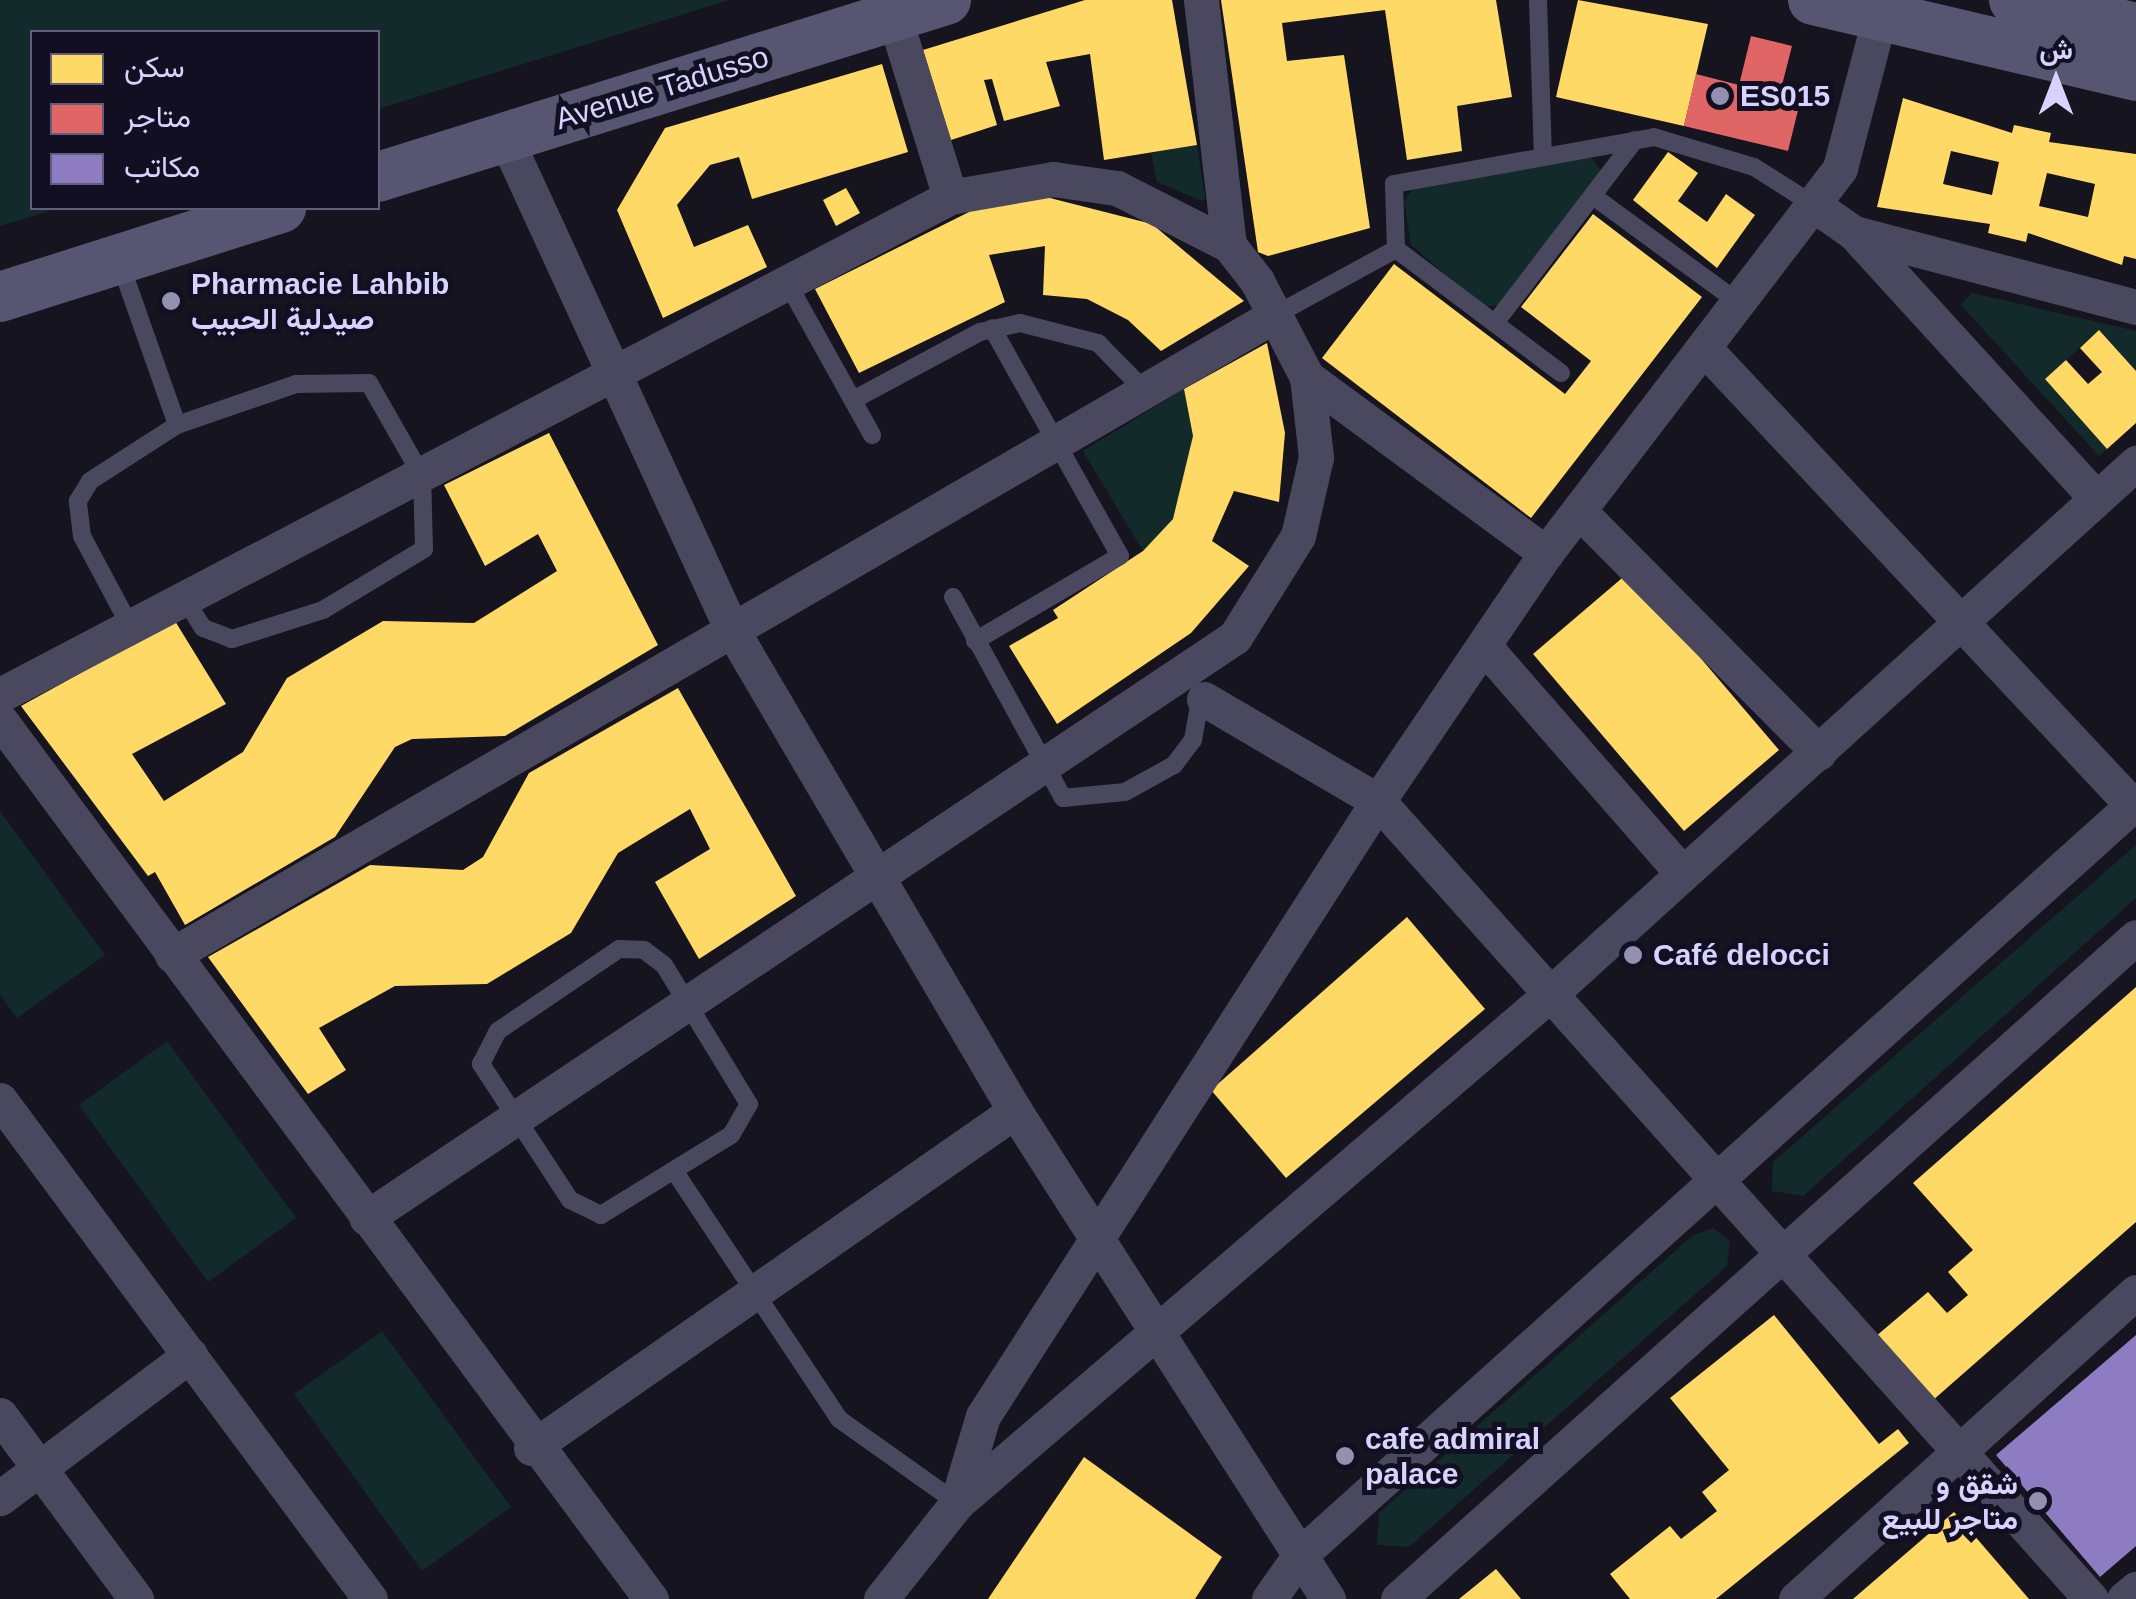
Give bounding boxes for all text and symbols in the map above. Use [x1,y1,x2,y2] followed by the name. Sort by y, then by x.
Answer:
[30,30,380,210] legend
[2006,30,2106,130] north arrow
[2039,34,2073,65] text: ش
[551,38,773,138] street label: Avenue Tadusso
[124,50,185,83] text: سكن
[1740,78,1830,114] place label: ES015
[1709,85,1731,107] marker: ES015
[124,100,191,133] text: متاجر
[124,150,200,183] text: مكاتب
[191,266,449,336] place label: Pharmacie Lahbib صيدلية الحبيب
[160,290,182,312] marker: Pharmacie Lahbib صيدلية الحبيب
[1653,937,1830,973] place label: Café delocci
[1622,944,1644,966] marker: Café delocci
[1365,1421,1540,1492] place label: cafe admiral palace
[1334,1445,1356,1467] marker: cafe admiral palace
[1882,1466,2018,1536] place label: شقق و متاجر للبيع
[2027,1490,2049,1512] marker: شقق و متاجر للبيع

